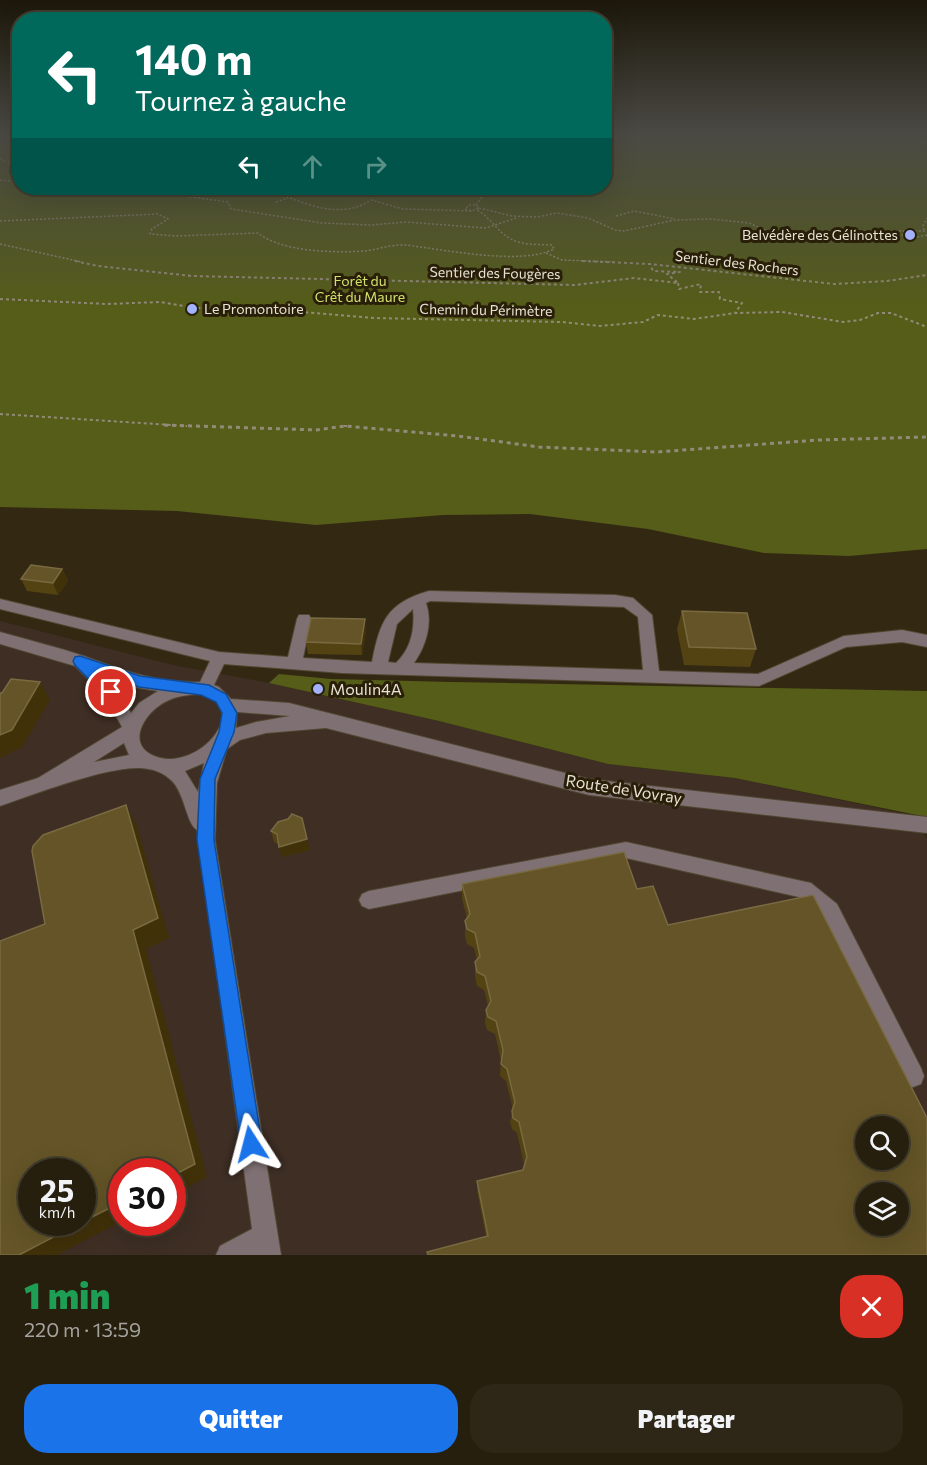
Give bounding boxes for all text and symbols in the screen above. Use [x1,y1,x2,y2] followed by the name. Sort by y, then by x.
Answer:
[135,32,252,84] text: 140 m
[36,36,114,114] icon: left
[135,84,346,117] text: Tournez à gauche
[233,150,266,183] icon: left
[296,150,329,183] icon: ahead
[359,150,392,183] icon: right
[742,226,898,243] place label: Belvédère des Gélinottes
[903,228,917,242] marker: Belvédère des Gélinottes
[674,246,800,279] street label: Sentier des Rochers
[429,263,561,282] street label: Sentier des Fougères
[315,272,405,305] park label: Forêt du Crêt du Maure
[204,300,304,317] place label: Le Promontoire
[419,300,553,319] street label: Chemin du Périmètre
[185,302,199,316] marker: Le Promontoire
[85,666,136,717] pin
[94,675,127,708] icon: arrive
[330,679,402,698] place label: Moulin4A
[311,682,325,696] marker: Moulin4A
[565,770,684,807] street label: Route de Vovray
[219,1112,283,1176] position arrow
[855,1116,909,1236] map controls
[855,1116,909,1170] button: search
[108,1158,186,1236] speed limit sign: 30
[40,1171,74,1208] text: 25
[855,1182,909,1236] button: layers
[39,1203,75,1221] text: km/h
[24,1272,110,1316] text: 1 min
[840,1275,903,1338] button: close
[24,1317,141,1341] text: 220 m · 13:59
[24,1384,458,1453] button: Quitter
[470,1384,903,1453] button: Partager

